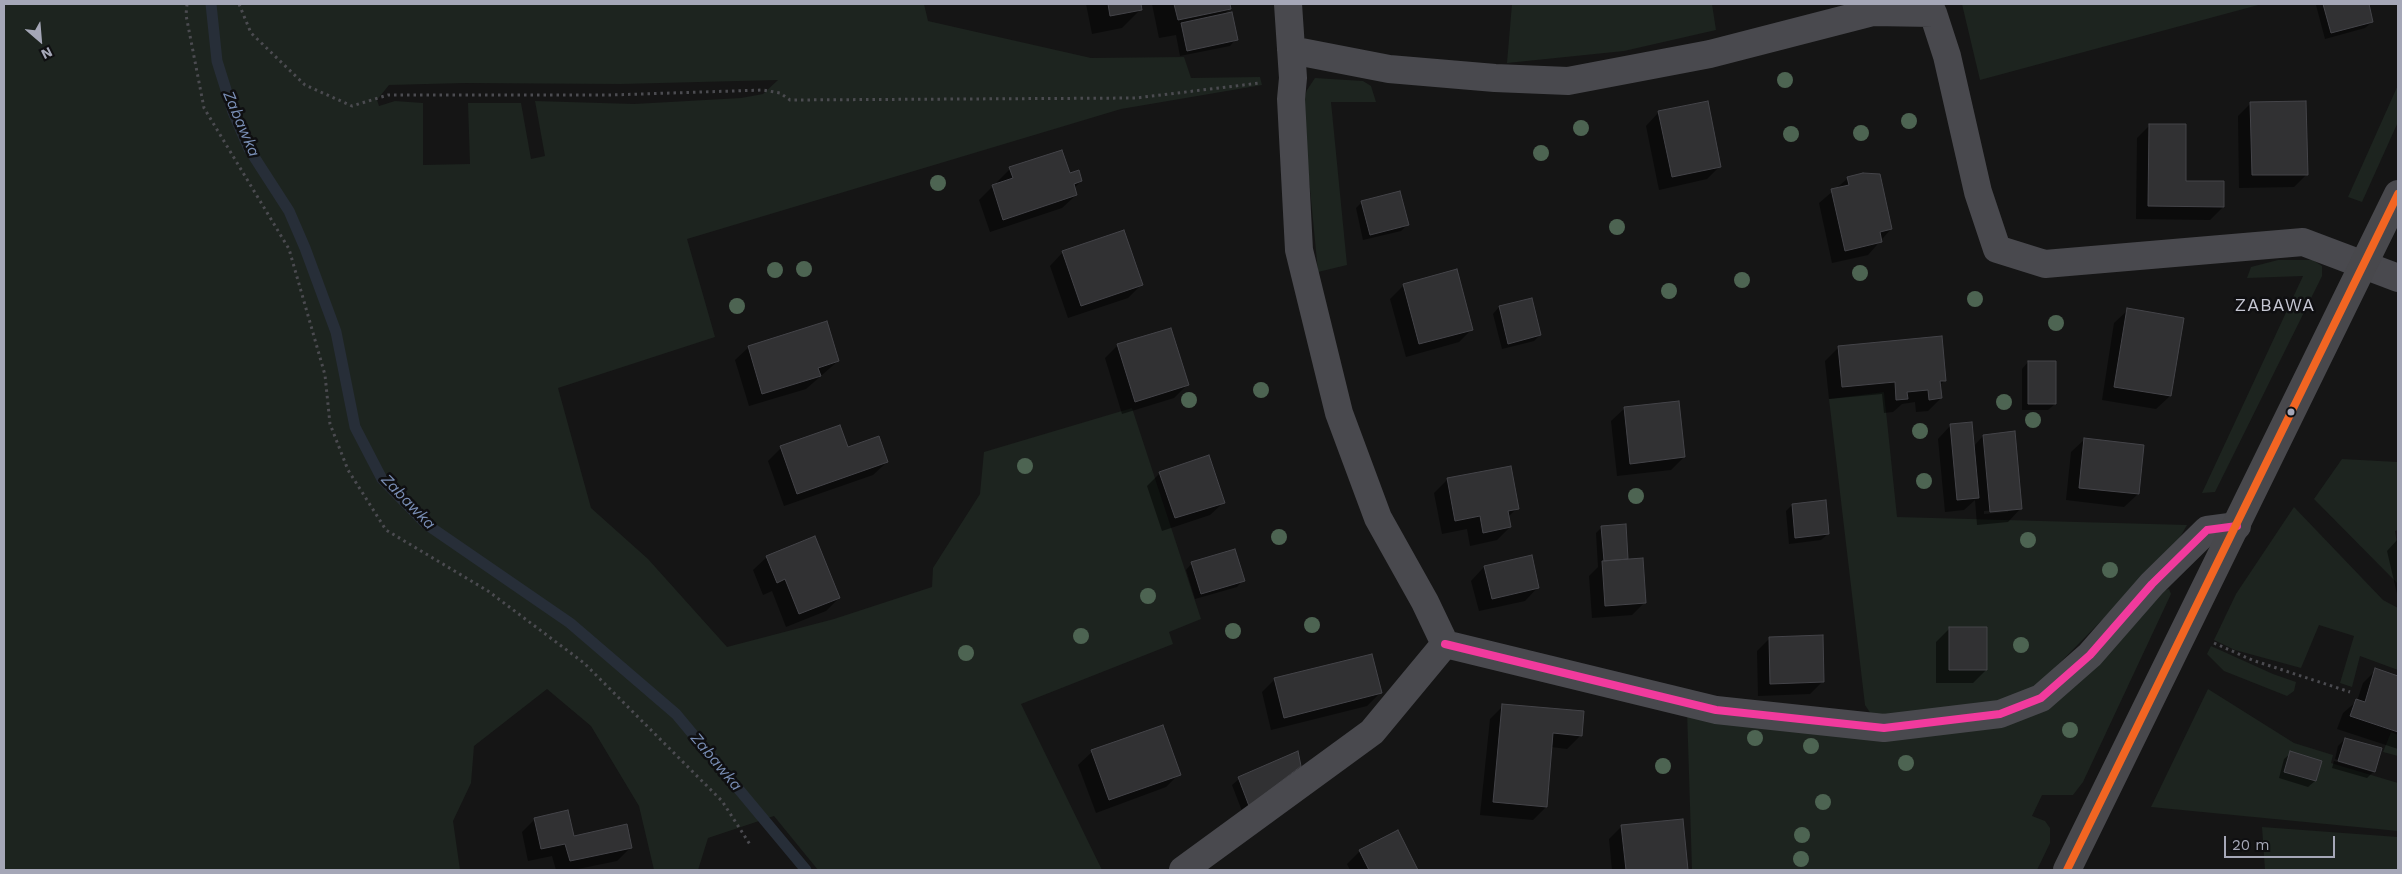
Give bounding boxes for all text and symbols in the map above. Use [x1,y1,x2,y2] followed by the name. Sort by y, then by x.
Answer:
[15,15,65,65] north arrow
[39,44,55,63] text: N
[219,88,263,160] water label: Zabawka
[2234,295,2316,317] district label: ZABAWA
[2286,407,2296,417] unlabelled marker
[377,470,439,534] water label: Zabawka
[686,729,746,795] water label: Zabawka
[2227,826,2338,858] scale bar
[2232,836,2270,854] text: 20 m

